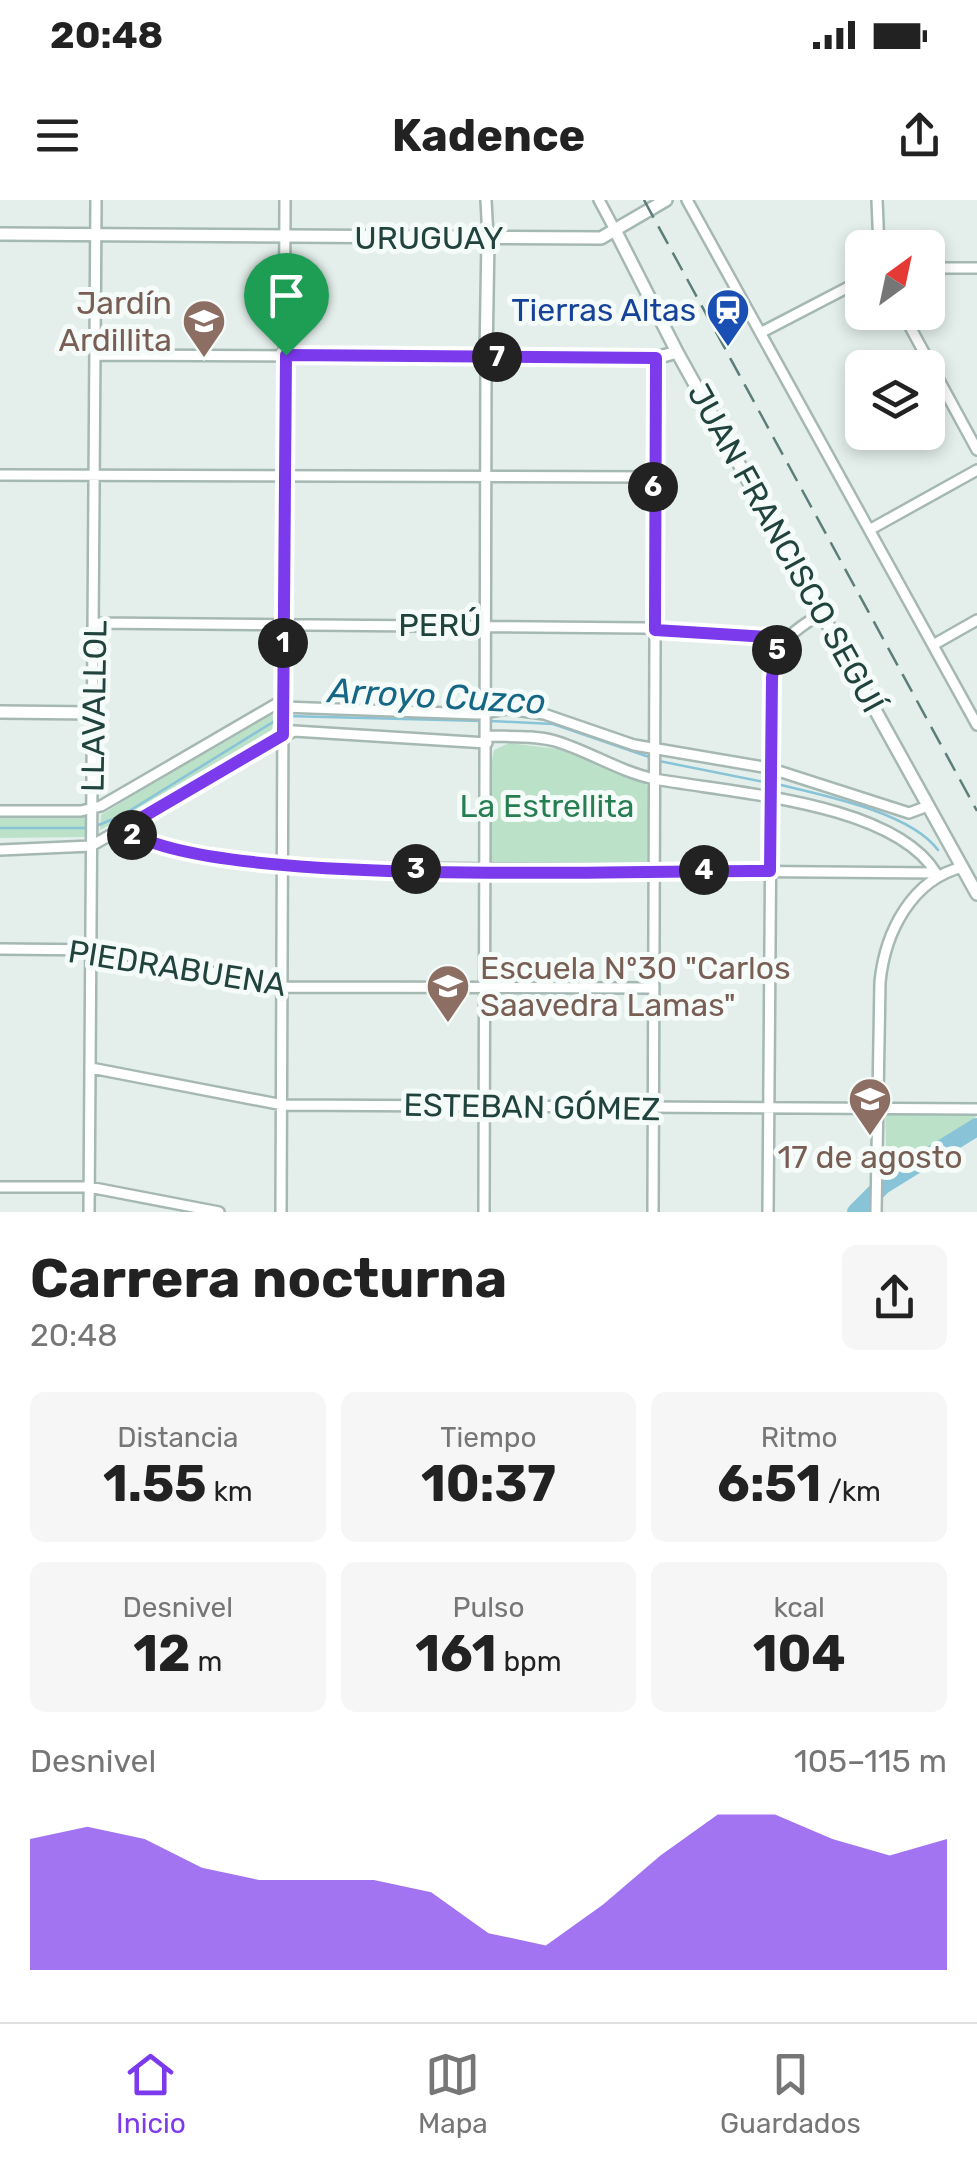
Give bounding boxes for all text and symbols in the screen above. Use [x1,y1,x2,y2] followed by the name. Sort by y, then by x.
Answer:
[50,12,163,58] text: 20:48
[30,108,85,163] icon: menu
[892,108,947,163] icon: share
[392,109,585,162] text: Kadence
[354,219,504,257] street label: URUGUAY
[845,230,945,330] north arrow
[845,230,945,450] map controls
[244,253,329,356] pin
[259,268,314,323] icon: arrive
[58,284,172,359] place label: Jardín Ardillita
[705,287,751,348] station icon: Tierras Altas
[511,291,696,329] place label: Tierras Altas
[181,298,227,359] school or university icon: Jardín Ardillita
[472,332,522,382] pin: 7
[489,340,505,373] text: 7
[845,350,945,450] button: layers
[680,377,893,720] street label: JUAN FRANCISCO SEGUÍ
[628,462,678,512] pin: 6
[644,470,662,503] text: 6
[398,606,482,644] street label: PERÚ
[258,618,308,668] pin: 1
[74,620,114,792] street label: LLAVALLOL
[752,625,802,675] pin: 5
[276,626,290,659] text: 1
[768,633,786,666] text: 5
[325,669,547,723] water label: Arroyo Cuzco
[460,787,634,825] park label: La Estrellita
[107,810,157,860] pin: 2
[123,818,141,851] text: 2
[391,844,441,894] pin: 3
[679,845,729,895] pin: 4
[407,852,425,885] text: 3
[694,853,714,886] text: 4
[65,932,289,1004] street label: PIEDRABUENA
[480,949,791,1024] place label: Escuela Nº30 "Carlos Saavedra Lamas"
[425,963,471,1024] school or university icon: Escuela Nº30 "Carlos Saavedra Lamas"
[847,1076,893,1137] school or university icon: 17 de agosto
[403,1086,661,1128] street label: ESTEBAN GÓMEZ
[777,1138,963,1176] place label: 17 de agosto
[842,1245,947,1350] button: share
[30,1246,507,1311] text: Carrera nocturna
[30,1316,118,1354] text: 20:48
[117,1421,239,1454] text: Distancia
[440,1421,537,1454] text: Tiempo
[761,1421,838,1454] text: Ritmo
[103,1454,207,1514] text: 1.55
[421,1454,556,1514] text: 10:37
[717,1454,821,1514] text: 6:51
[207,1475,253,1508] text: km
[821,1475,881,1508] text: /km
[123,1591,233,1624] text: Desnivel
[452,1591,524,1624] text: Pulso
[773,1591,825,1624] text: kcal
[133,1624,191,1684] text: 12
[415,1624,497,1684] text: 161
[753,1624,846,1684] text: 104
[191,1645,222,1678] text: m
[497,1645,562,1678] text: bpm
[30,1742,156,1780] text: Desnivel
[794,1742,947,1780] text: 105–115 m
[116,2047,186,2140] tab: Inicio
[418,2047,488,2140] tab: Mapa
[720,2047,861,2140] tab: Guardados

